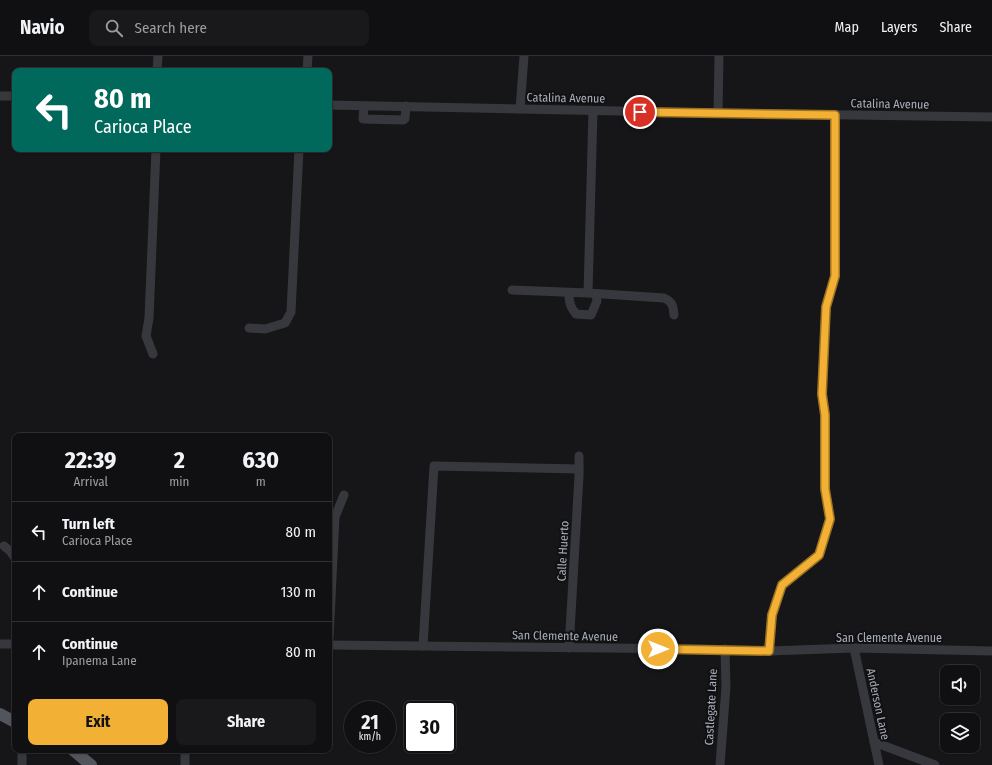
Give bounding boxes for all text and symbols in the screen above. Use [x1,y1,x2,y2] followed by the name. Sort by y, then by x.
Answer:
[89,10,369,46] search box
[20,16,65,39] text: Navio
[103,17,125,39] icon: search
[135,19,207,37] text: Search here
[835,19,859,36] text: Map
[881,19,917,36] text: Layers
[939,19,972,36] text: Share
[94,82,151,115] text: 80 m
[28,84,80,136] icon: left
[527,90,606,106] street label: Catalina Avenue
[623,95,657,129] pin
[851,96,930,112] street label: Catalina Avenue
[629,101,651,123] icon: arrive
[94,116,192,138] text: Carioca Place
[65,446,117,474] text: 22:39
[174,446,185,474] text: 2
[242,446,279,474] text: 630
[73,474,108,489] text: Arrival
[169,474,189,489] text: min
[256,474,266,489] text: m
[62,515,115,533] text: Turn left
[554,520,572,582] street label: Calle Huerto
[28,521,50,543] icon: left
[286,523,316,541] text: 80 m
[62,533,133,548] text: Carioca Place
[28,581,50,603] icon: ahead
[62,583,118,601] text: Continue
[281,583,316,601] text: 130 m
[512,628,618,644] street label: San Clemente Avenue
[637,628,679,670] position arrow
[836,631,942,645] street label: San Clemente Avenue
[62,635,118,653] text: Continue
[28,641,50,663] icon: ahead
[286,643,316,661] text: 80 m
[62,653,137,668] text: Ipanema Lane
[940,665,980,753] map controls
[940,665,980,705] button: sound
[864,667,892,741] street label: Anderson Lane
[702,668,720,746] street label: Castlegate Lane
[28,699,168,745] button: Exit
[176,699,316,745] button: Share
[404,701,456,753] speed limit sign: 30
[361,710,379,734] text: 21
[940,713,980,753] button: layers
[359,731,381,743] text: km/h

